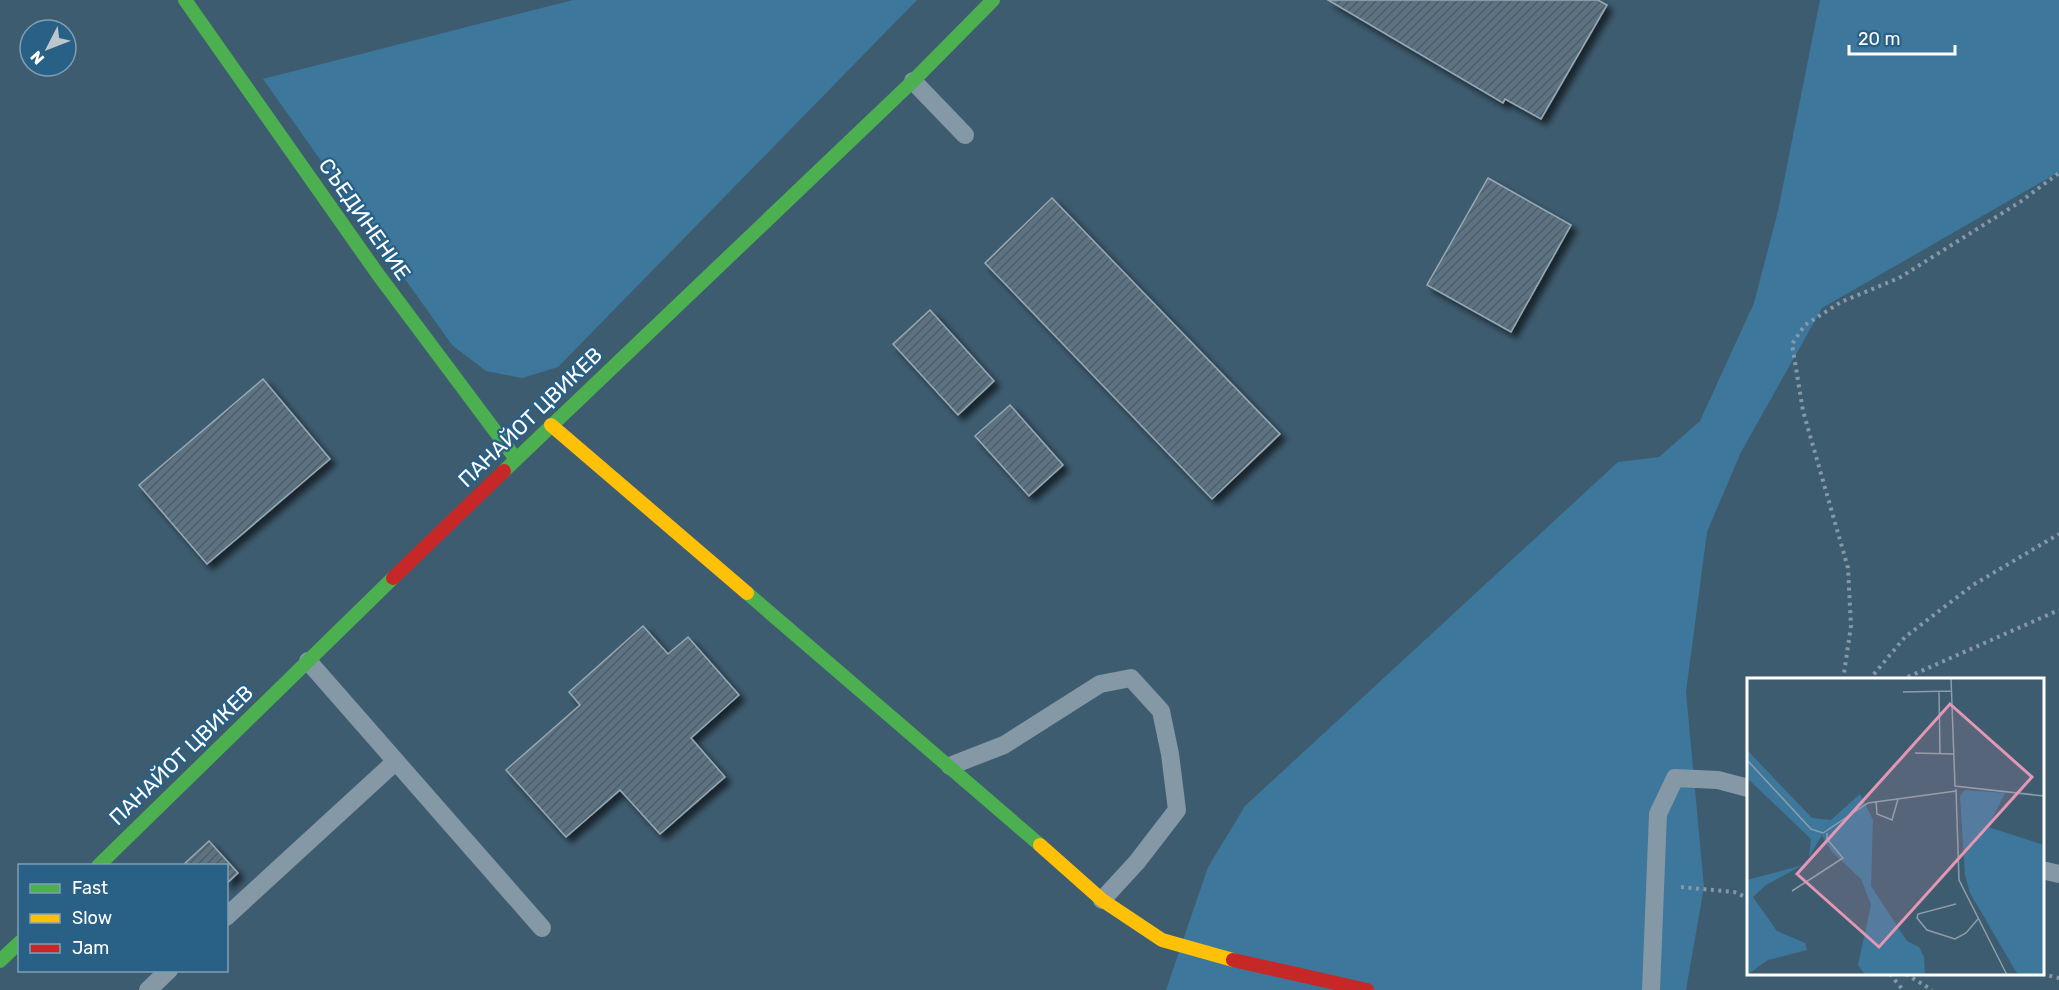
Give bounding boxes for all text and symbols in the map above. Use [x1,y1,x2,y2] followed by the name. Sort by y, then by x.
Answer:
[18,18,78,78] north arrow
[1849,18,1956,56] scale bar
[1858,28,1900,50] text: 20 m
[26,47,48,68] text: N
[314,153,416,285] street label: СЪЕДИНЕНИЕ
[453,342,607,492] street label: ПАНАЙОТ ЦВИКЕВ
[1747,678,2044,975] inset map
[104,680,258,830] street label: ПАНАЙОТ ЦВИКЕВ
[18,864,228,972] legend
[72,877,108,899] text: Fast
[72,907,112,929] text: Slow
[72,937,109,959] text: Jam

